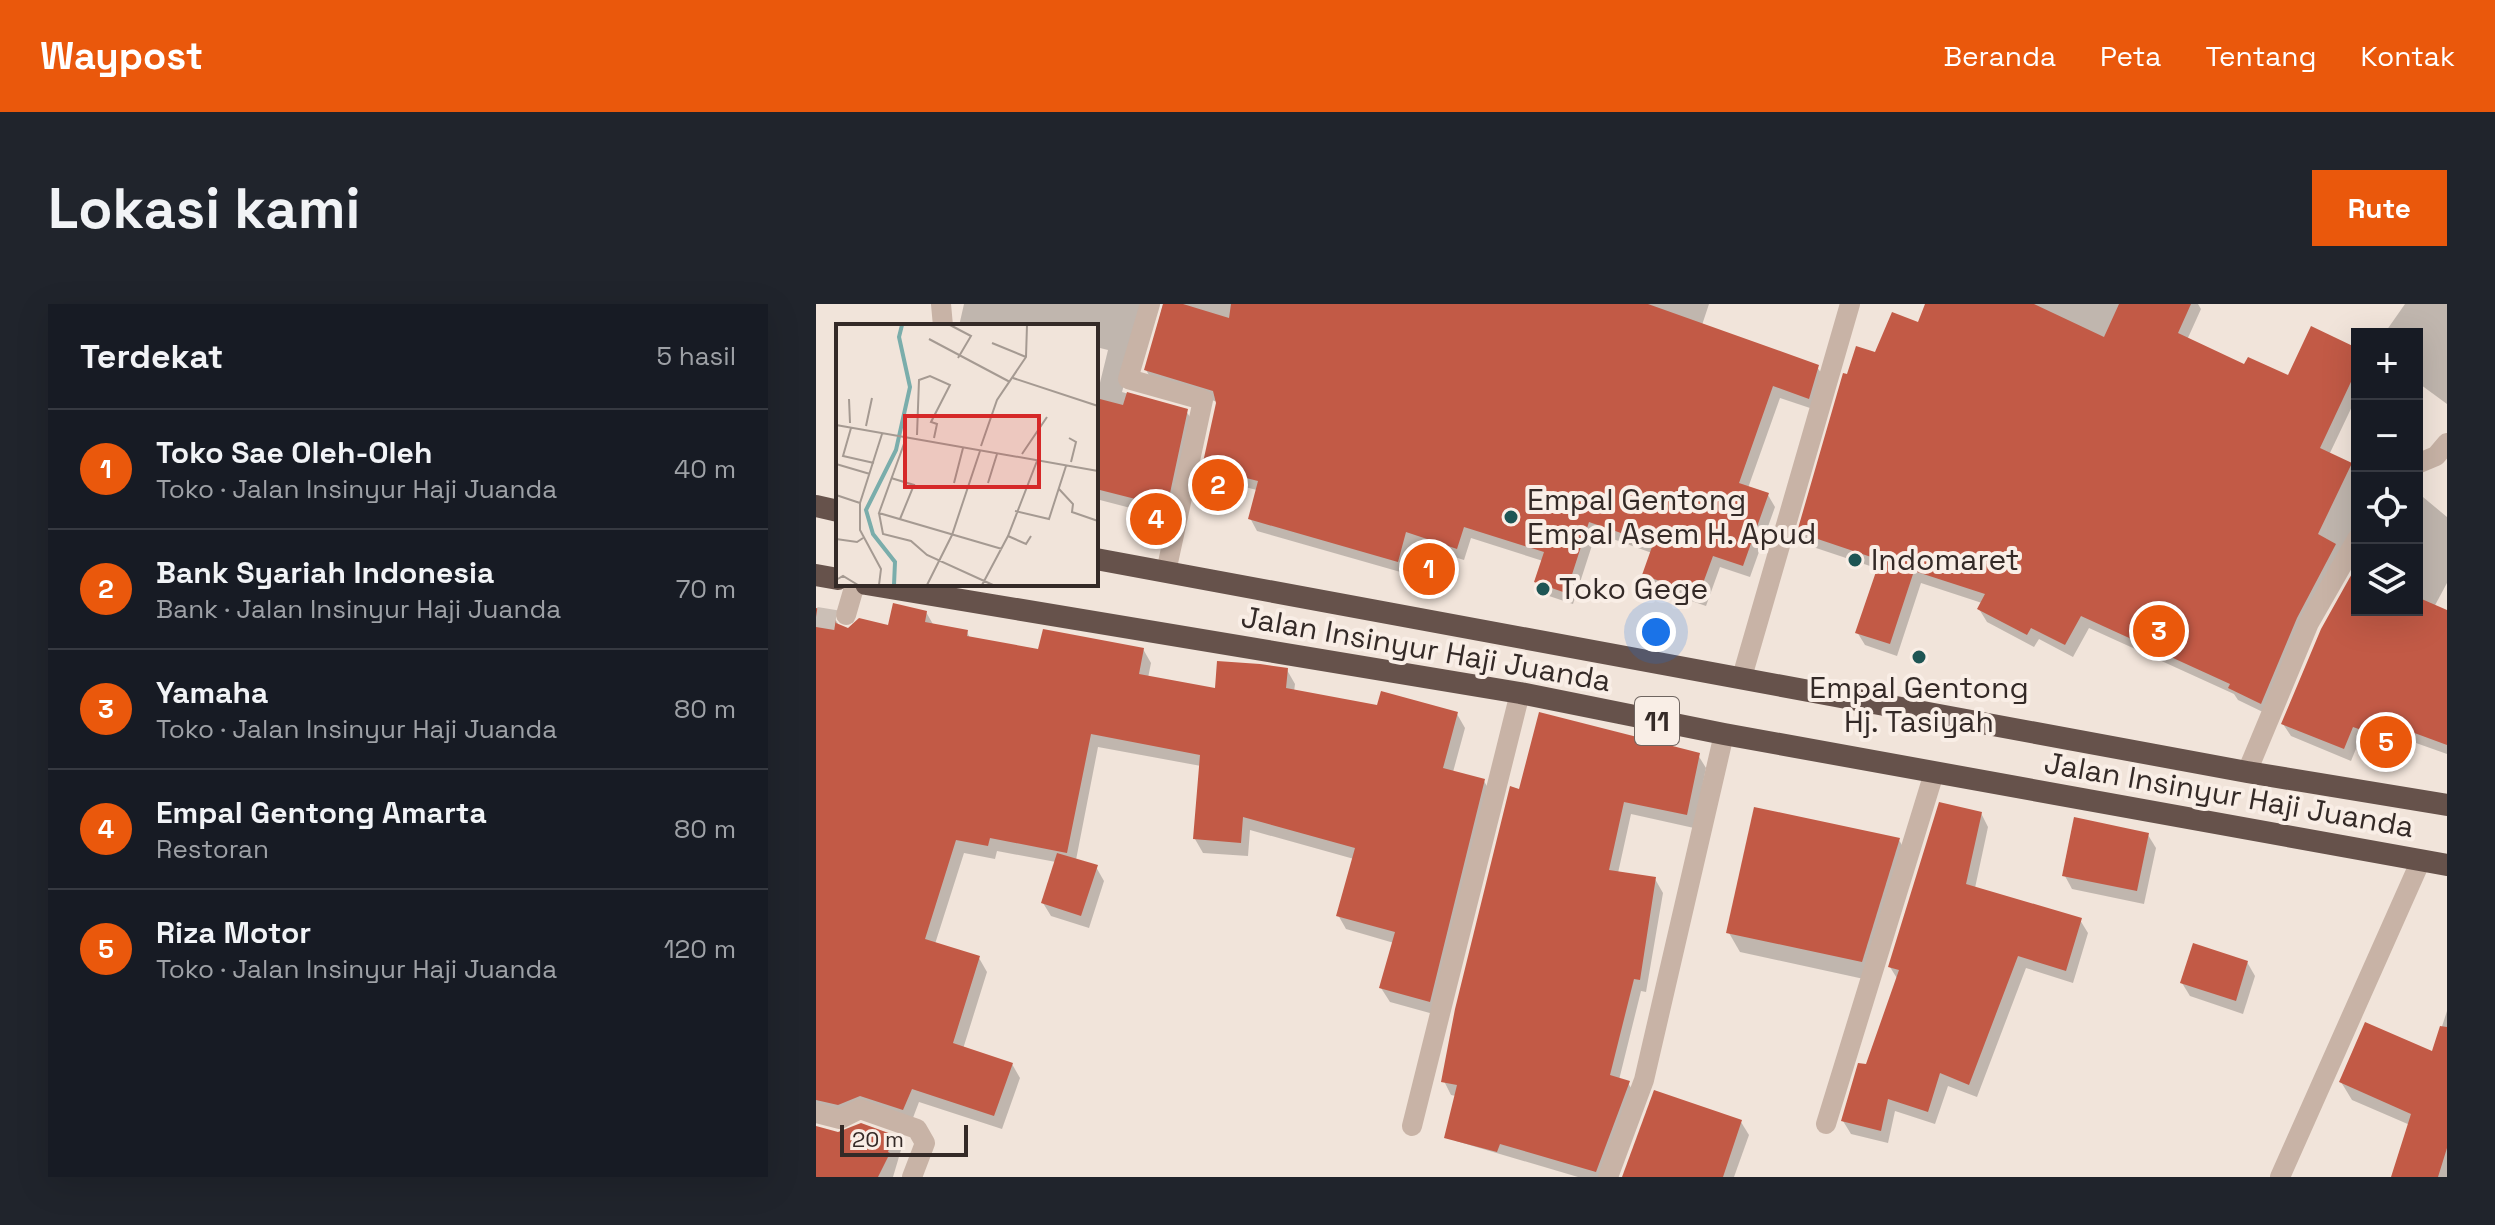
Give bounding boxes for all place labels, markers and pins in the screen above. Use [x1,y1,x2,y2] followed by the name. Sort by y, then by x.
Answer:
[1192,455,1244,515] pin: 2
[1527,480,1816,553] place label: Empal Gentong Empal Asem H. Apud
[1130,489,1182,549] pin: 4
[1502,508,1520,526] marker: Empal Gentong Empal Asem H. Apud
[1403,539,1455,599] pin: 1
[1871,540,2019,579] place label: Indomaret
[1846,551,1864,569] marker: Indomaret
[1559,569,1708,608] place label: Toko Gege
[1534,580,1552,598] marker: Toko Gege
[2133,601,2185,661] pin: 3
[1910,648,1928,666] marker: Empal Gentong Hj. Tasiyah
[1809,668,2029,741] place label: Empal Gentong Hj. Tasiyah
[2360,712,2412,772] pin: 5

